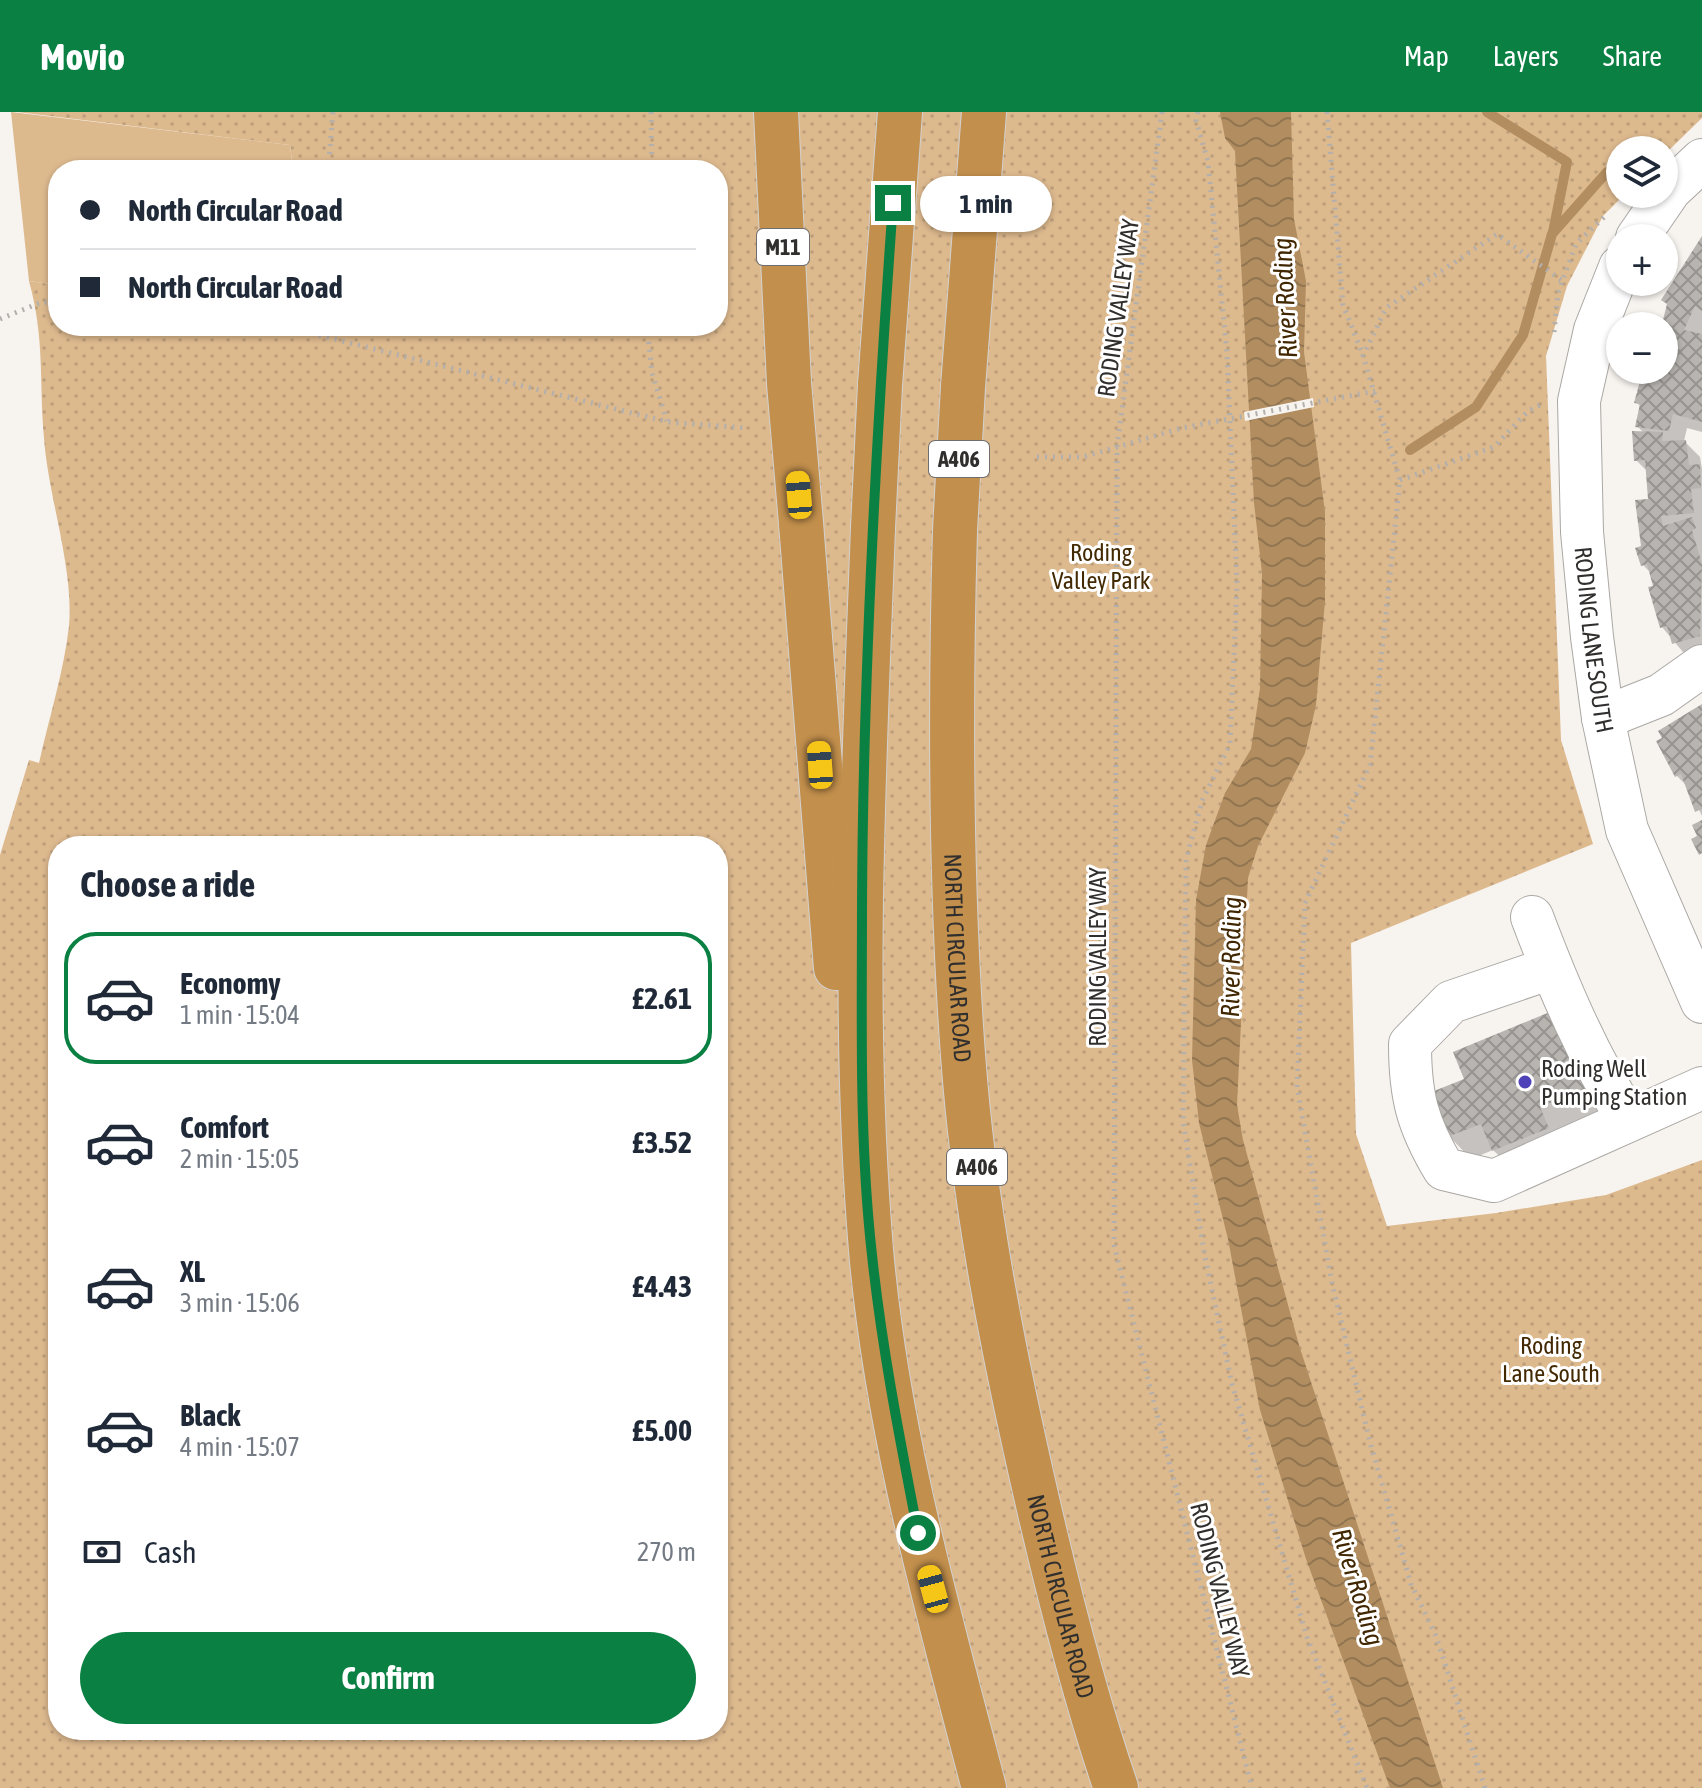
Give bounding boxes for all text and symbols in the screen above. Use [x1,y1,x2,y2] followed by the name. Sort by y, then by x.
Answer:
[40,35,125,78] text: Movio
[1404,40,1449,72] text: Map
[1493,40,1559,72] text: Layers
[1603,40,1662,72] text: Share
[1606,136,1678,384] map controls
[1606,136,1678,208] button: layers
[921,175,1053,231] callout: 1 min
[875,185,911,221] route end
[959,189,1013,219] text: 1 min
[128,193,343,227] text: North Circular Road
[1092,217,1144,399] street label: RODING VALLEY WAY
[1606,224,1678,296] button: +
[757,229,809,265] road number: M11
[1267,237,1303,359] water label: River Roding
[128,270,343,304] text: North Circular Road
[1606,312,1678,384] button: −
[929,441,989,477] road number: A406
[785,470,813,520] car
[1052,539,1151,594] park label: Roding Valley Park
[1570,545,1619,735] street label: RODING LANE SOUTH
[806,740,834,790] car
[940,853,977,1063] street label: NORTH CIRCULAR ROAD
[80,863,255,905] text: Choose a ride
[1084,867,1111,1047] street label: RODING VALLEY WAY
[1215,896,1247,1018] water label: River Roding
[84,962,156,1034] icon: car
[180,966,281,1000] text: Economy
[632,981,692,1015] text: £2.61
[180,1000,300,1030] text: 1 min · 15:04
[1541,1055,1687,1110] place label: Roding Well Pumping Station
[1516,1073,1534,1091] marker: Roding Well Pumping Station
[84,1106,156,1178] icon: car
[180,1110,269,1144] text: Comfort
[632,1125,692,1159] text: £3.52
[180,1144,300,1174] text: 2 min · 15:05
[947,1149,1007,1185] road number: A406
[84,1250,156,1322] icon: car
[180,1254,205,1288] text: XL
[632,1269,692,1303] text: £4.43
[180,1288,300,1318] text: 3 min · 15:06
[1502,1332,1600,1387] park label: Roding Lane South
[84,1394,156,1466] icon: car
[180,1398,240,1432] text: Black
[632,1413,692,1447] text: £5.00
[180,1432,300,1462] text: 4 min · 15:07
[1023,1492,1100,1701] street label: NORTH CIRCULAR ROAD
[1185,1500,1255,1681] street label: RODING VALLEY WAY
[900,1515,936,1551] route start
[1326,1525,1390,1649] water label: River Roding
[80,1530,124,1574] icon: cash
[144,1535,197,1569] text: Cash
[637,1537,696,1567] text: 270 m
[915,1563,951,1615] car
[80,1632,696,1724] button: Confirm

